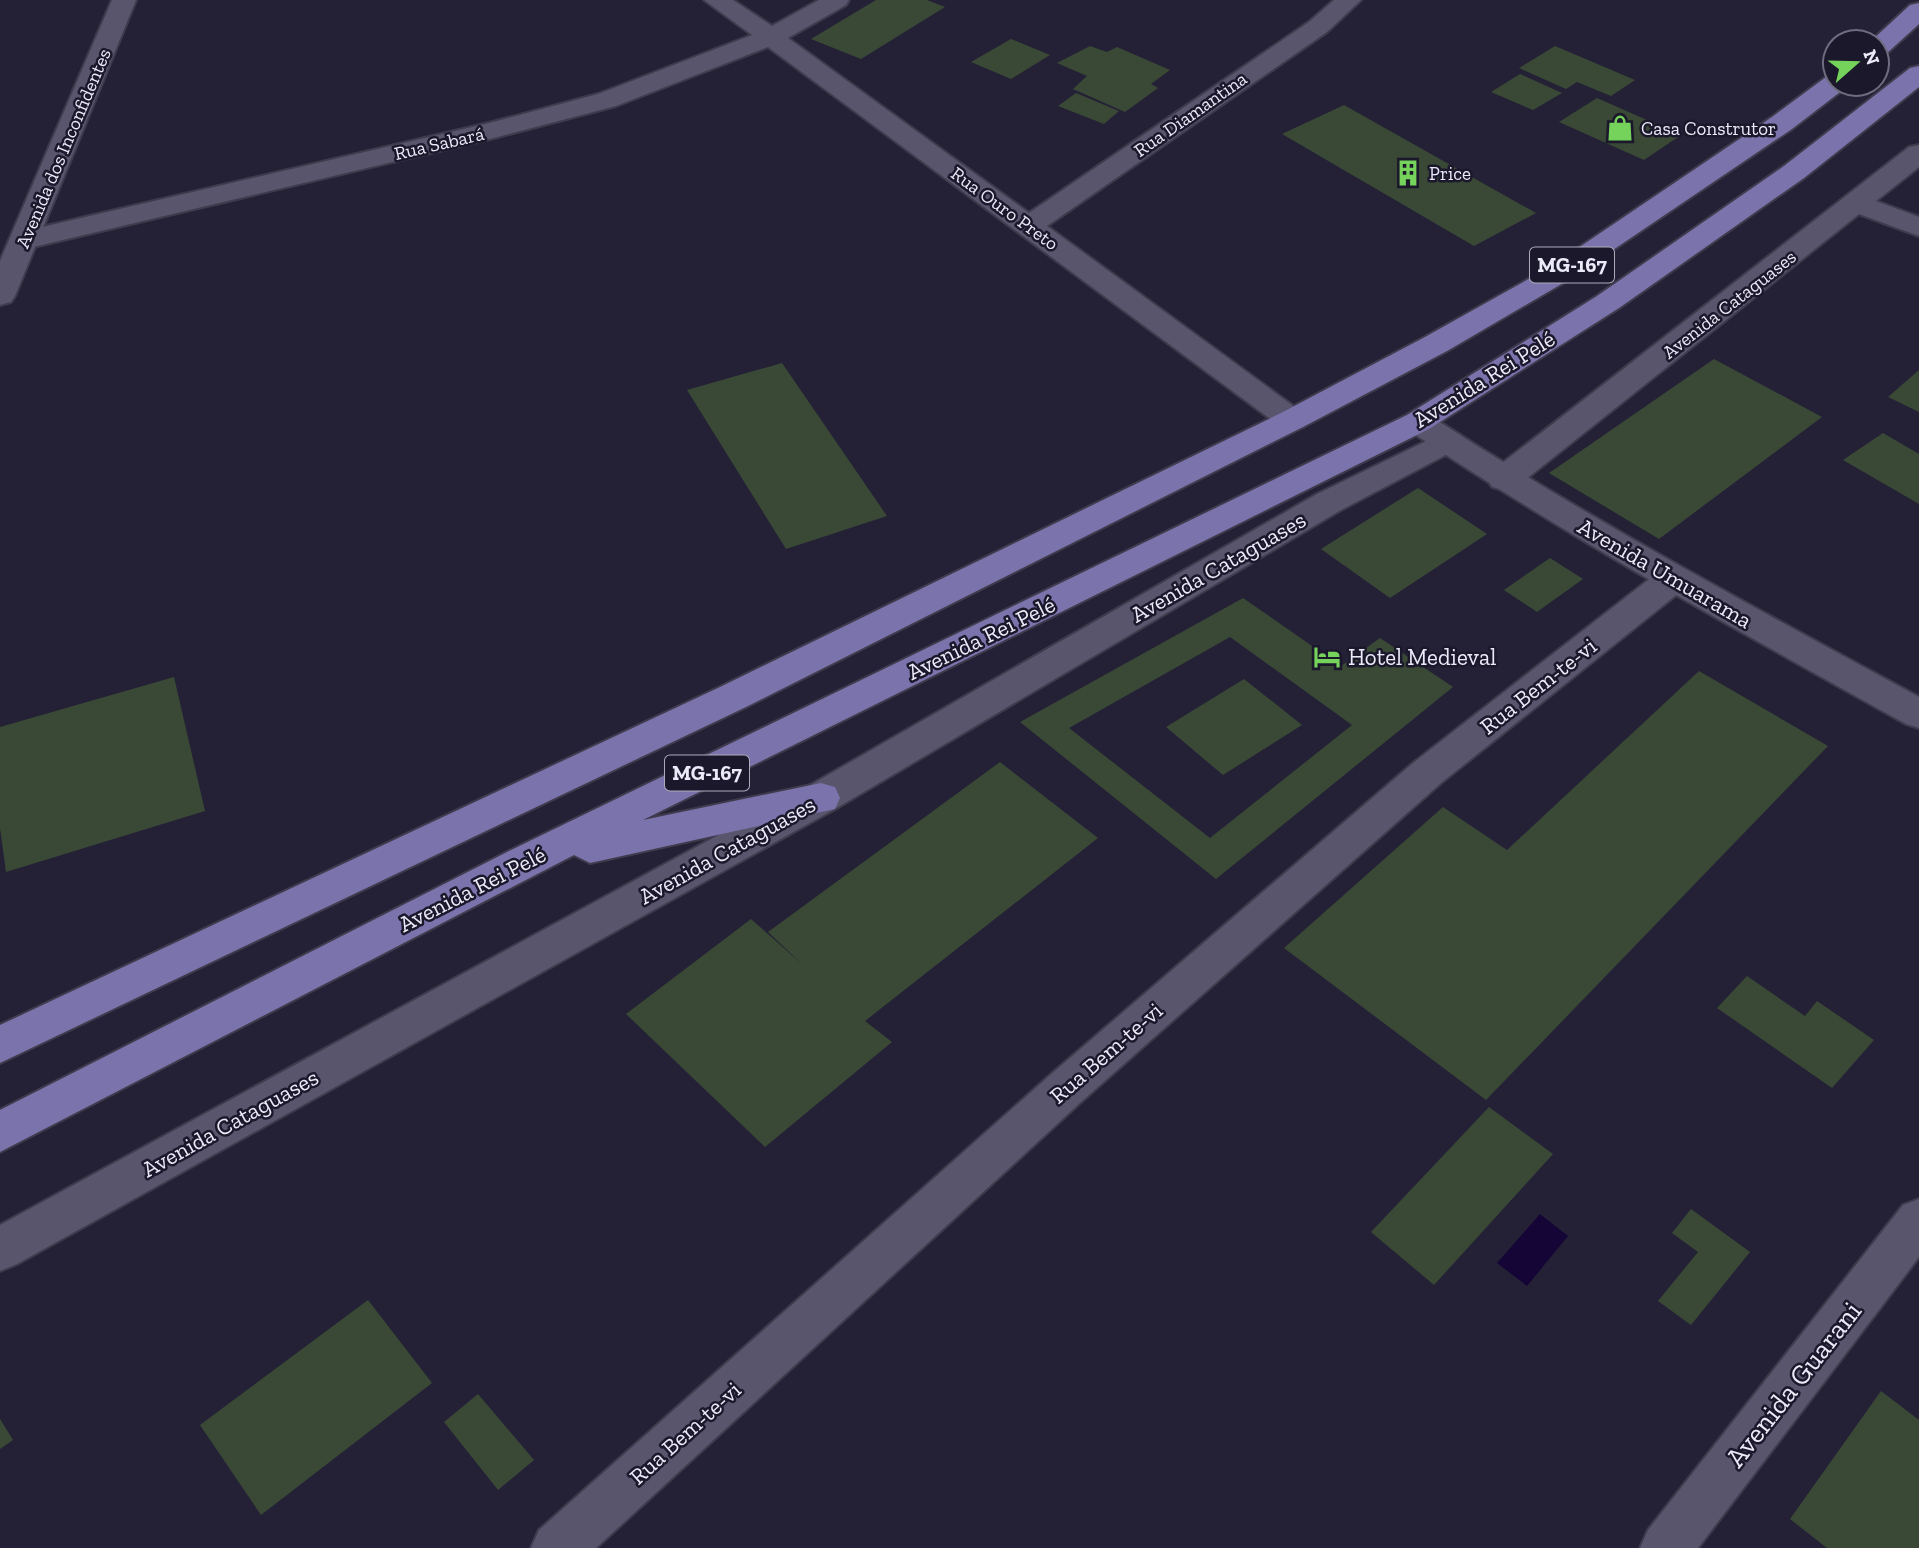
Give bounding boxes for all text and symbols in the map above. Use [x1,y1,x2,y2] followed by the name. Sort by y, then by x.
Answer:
[1821,28,1891,98] north arrow
[11,45,116,251] street label: Avenida dos Inconfidentes
[1858,47,1885,68] text: N
[1129,67,1251,162] street label: Rua Diamantina
[1605,113,1635,143] shop icon: Casa Construtor
[1641,117,1776,140] place label: Casa Construtor
[392,122,486,165] street label: Rua Sabará
[1393,158,1423,188] building icon: Price
[947,162,1063,255] street label: Rua Ouro Preto
[1429,162,1471,185] place label: Price
[1658,245,1801,364] street label: Avenida Cataguases
[1530,247,1614,282] road number: MG-167
[1408,324,1560,434] street label: Avenida Rei Pelé
[1125,505,1311,629] street label: Avenida Cataguases
[1573,512,1757,634] street label: Avenida Umuarama
[902,590,1060,686] street label: Avenida Rei Pelé
[1474,632,1602,740] street label: Rua Bem-te-vi
[1312,642,1342,672] hotel icon: Hotel Medieval
[1348,643,1496,671] place label: Hotel Medieval
[665,756,749,790] road number: MG-167
[634,790,820,910] street label: Avenida Cataguases
[394,840,550,938] street label: Avenida Rei Pelé
[1044,996,1168,1110] street label: Rua Bem-te-vi
[137,1063,323,1183] street label: Avenida Cataguases
[1719,1295,1868,1474] street label: Avenida Guarani
[623,1376,747,1490] street label: Rua Bem-te-vi

